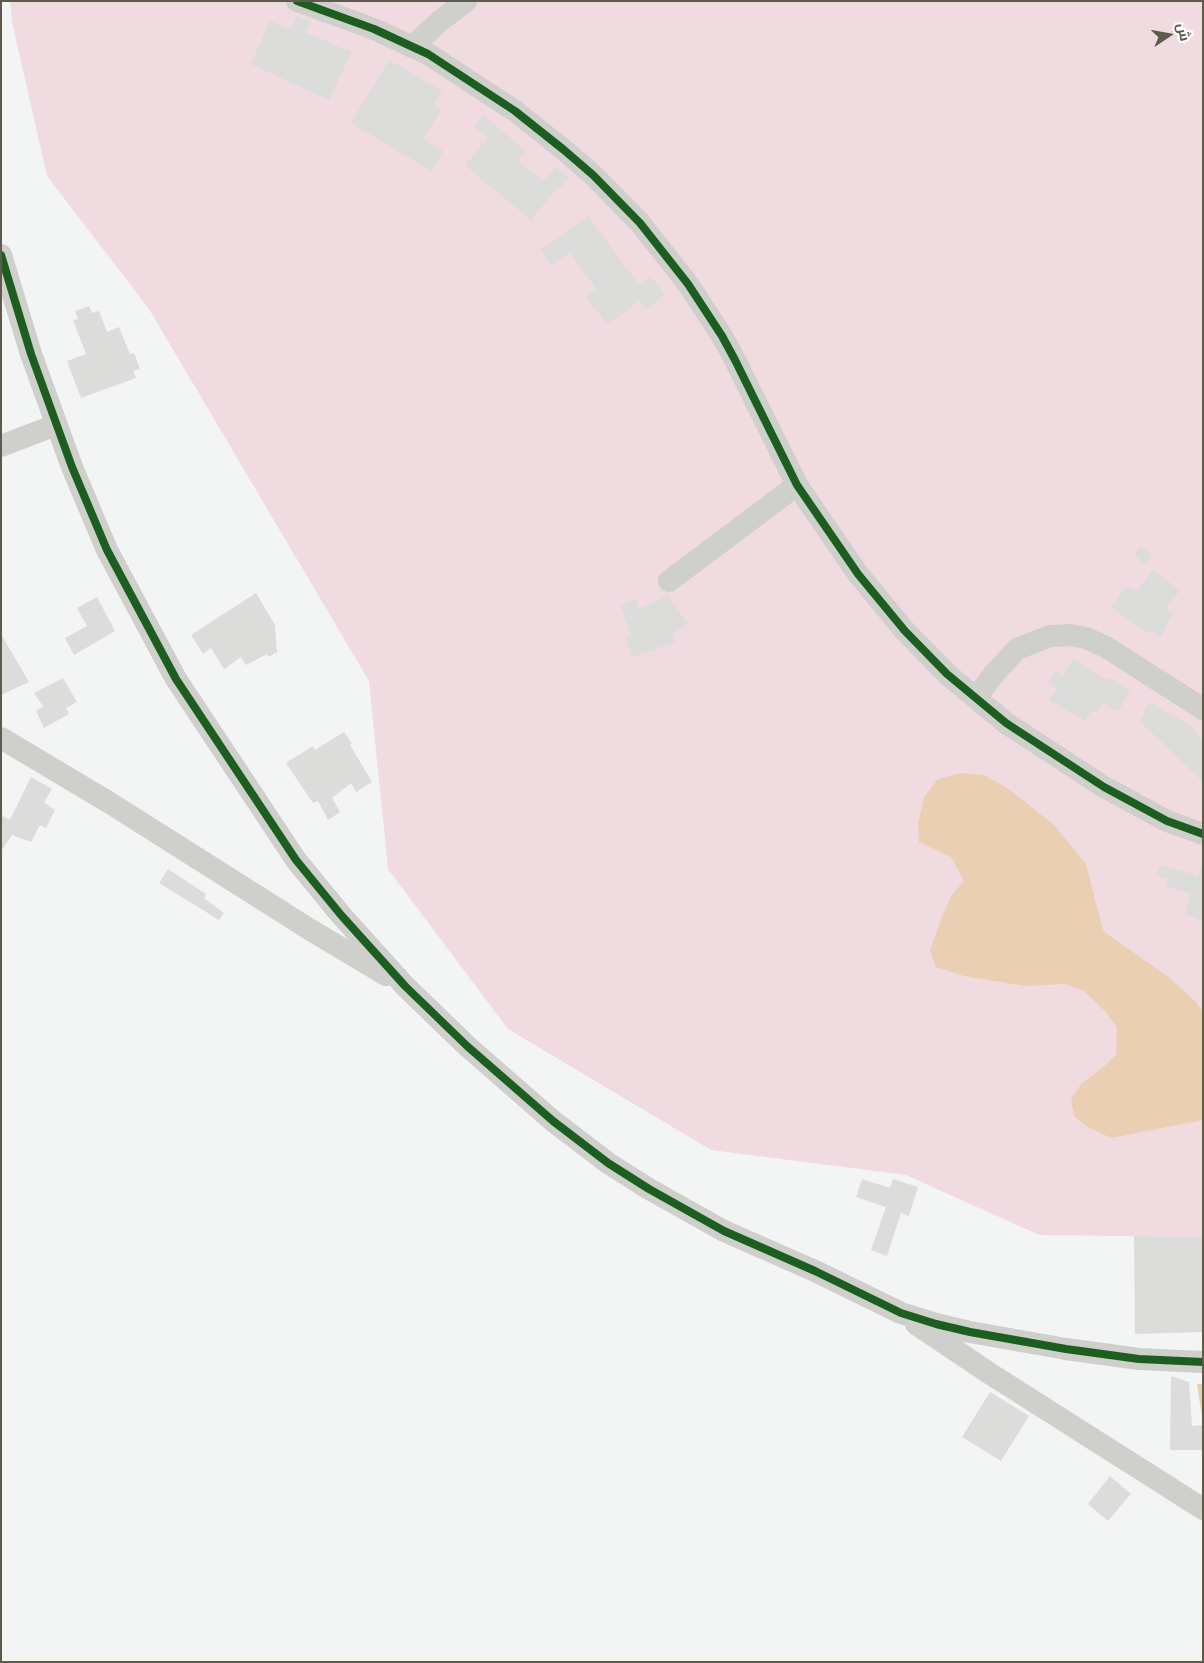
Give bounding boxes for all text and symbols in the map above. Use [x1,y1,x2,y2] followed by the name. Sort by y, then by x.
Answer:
[1144,10,1194,60] north arrow
[1174,21,1193,42] text: ش

